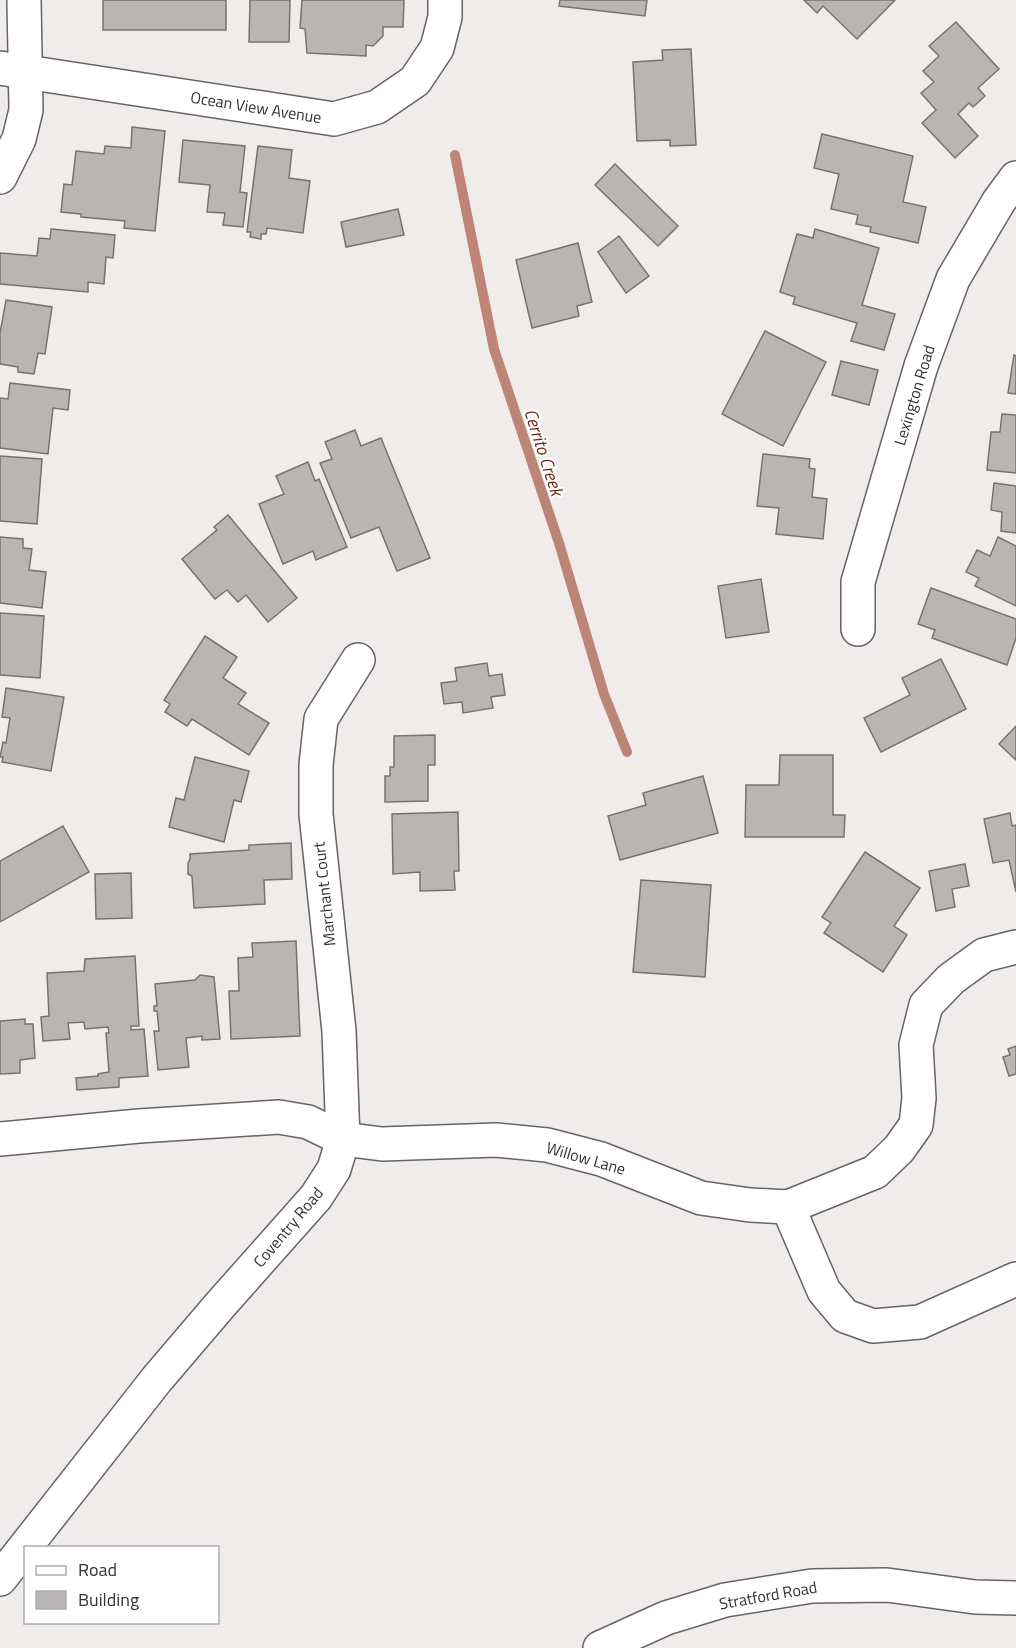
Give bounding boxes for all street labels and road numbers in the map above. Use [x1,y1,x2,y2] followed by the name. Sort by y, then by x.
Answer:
[189,85,323,129] street label: Ocean View Avenue
[887,342,941,448] street label: Lexington Road
[307,840,341,947] street label: Marchant Court
[544,1135,628,1181] street label: Willow Lane
[247,1182,329,1272] street label: Coventry Road
[717,1575,819,1615] street label: Stratford Road

